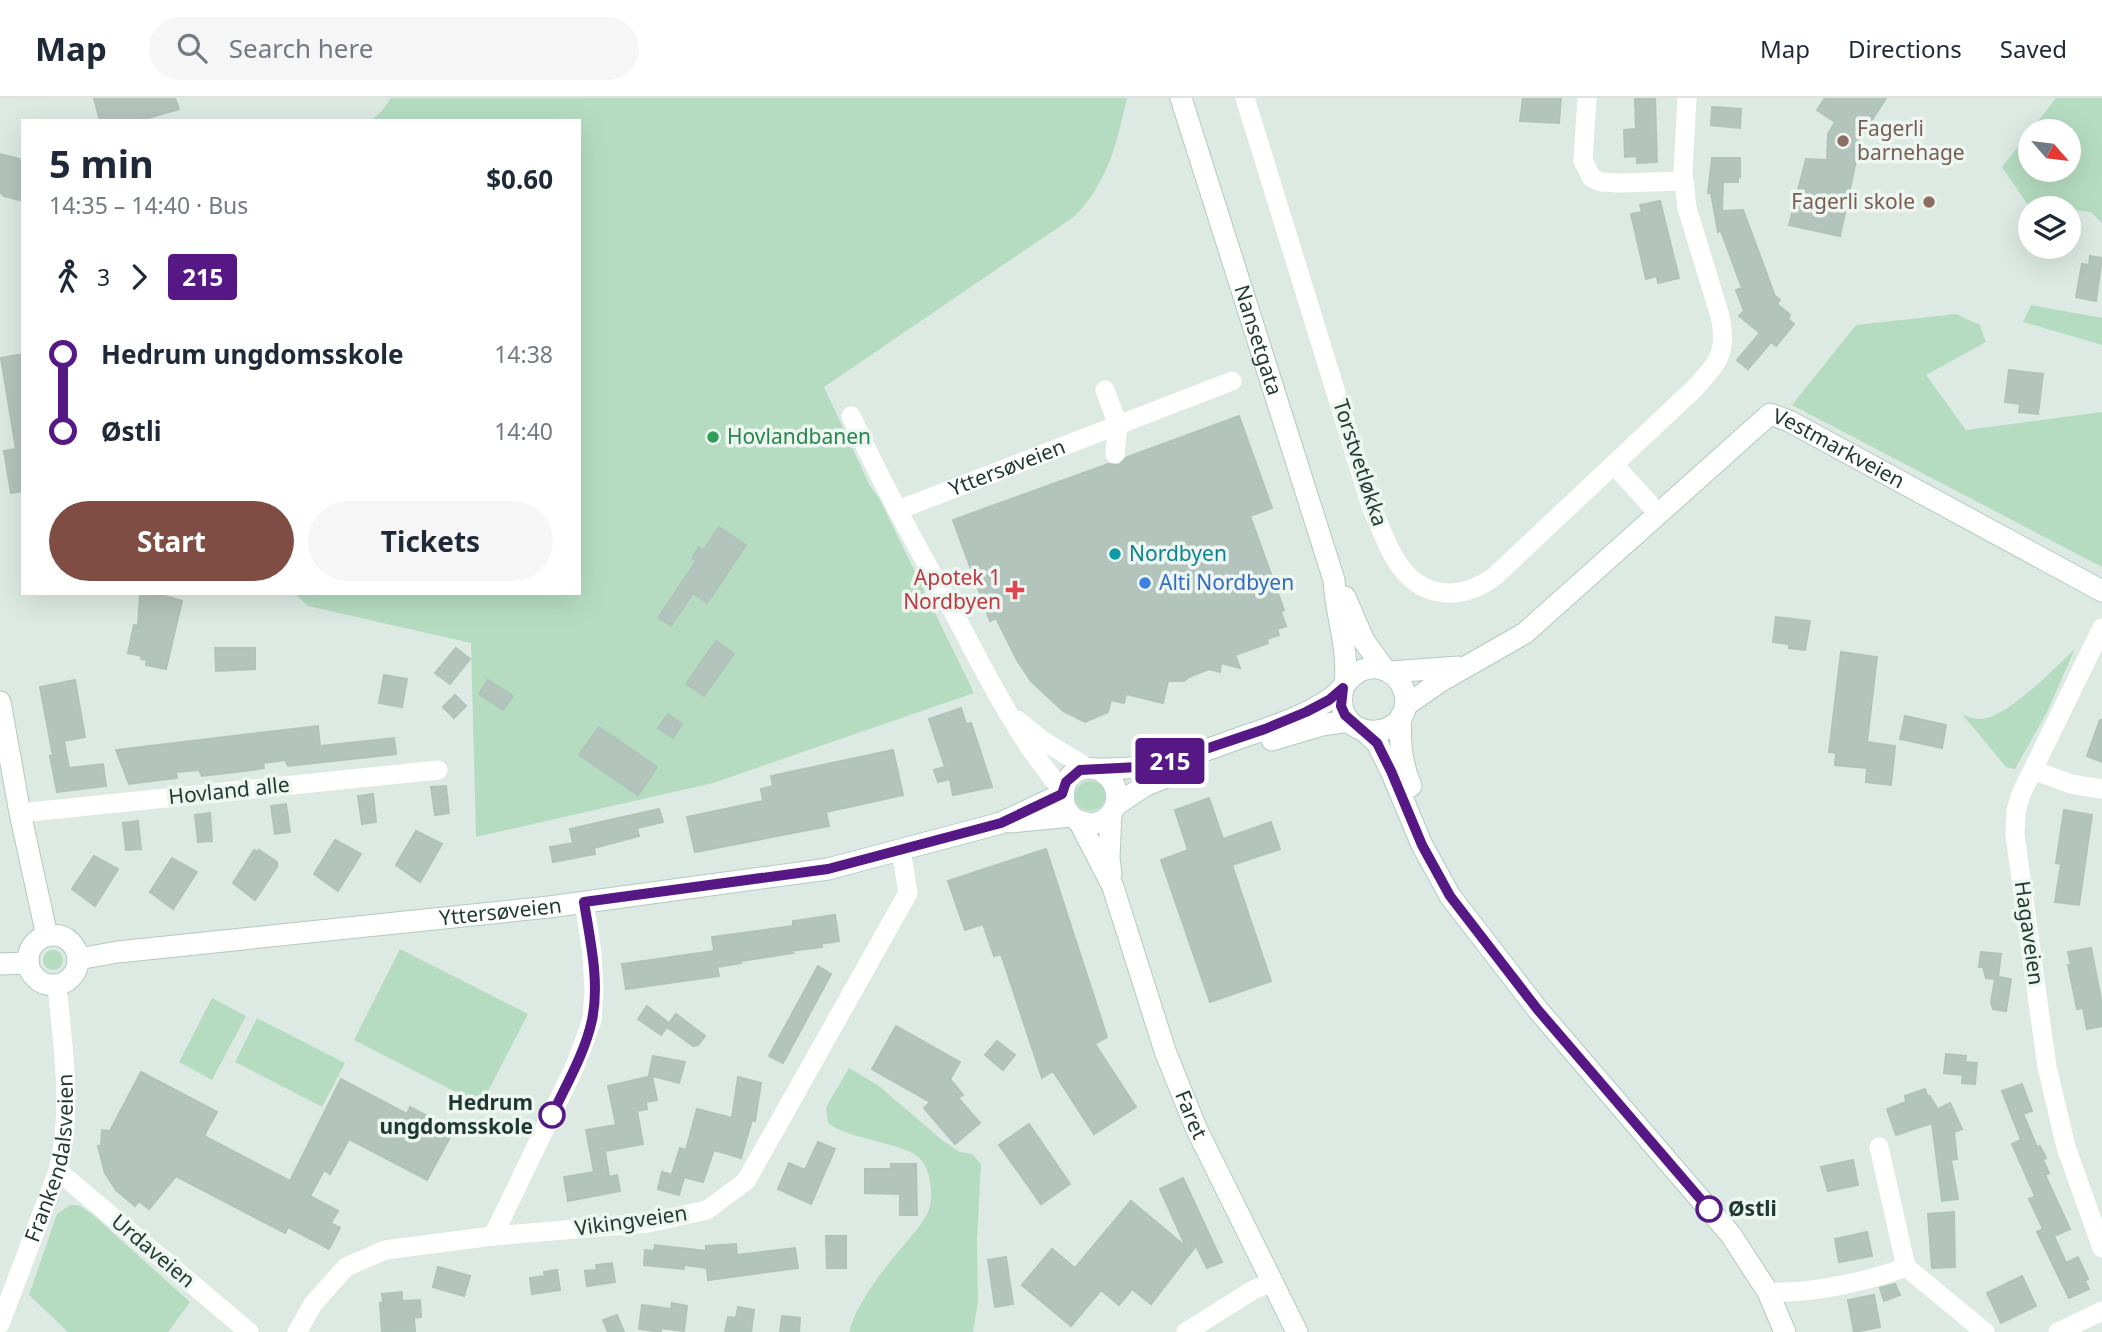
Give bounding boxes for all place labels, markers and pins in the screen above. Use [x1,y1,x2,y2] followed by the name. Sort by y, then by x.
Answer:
[1857,114,1965,166] place label: Fagerli barnehage
[1835,133,1851,149] marker: Fagerli barnehage
[1791,187,1915,215] place label: Fagerli skole
[1921,194,1937,210] marker: Fagerli skole
[727,422,871,450] place label: Hovlandbanen
[705,429,721,445] marker: Hovlandbanen
[1129,539,1227,567] place label: Nordbyen
[1107,546,1123,562] marker: Nordbyen
[903,563,1001,615] place label: Apotek 1 Nordbyen
[1159,568,1294,596] place label: Alti Nordbyen
[1137,575,1153,591] marker: Alti Nordbyen
[1007,582,1023,598] marker: Apotek 1 Nordbyen
[380,1088,533,1140] place label: Hedrum ungdomsskole
[539,1102,565,1128] marker: Hedrum ungdomsskole
[1728,1194,1777,1222] place label: Østli
[1696,1196,1722,1222] marker: Østli

